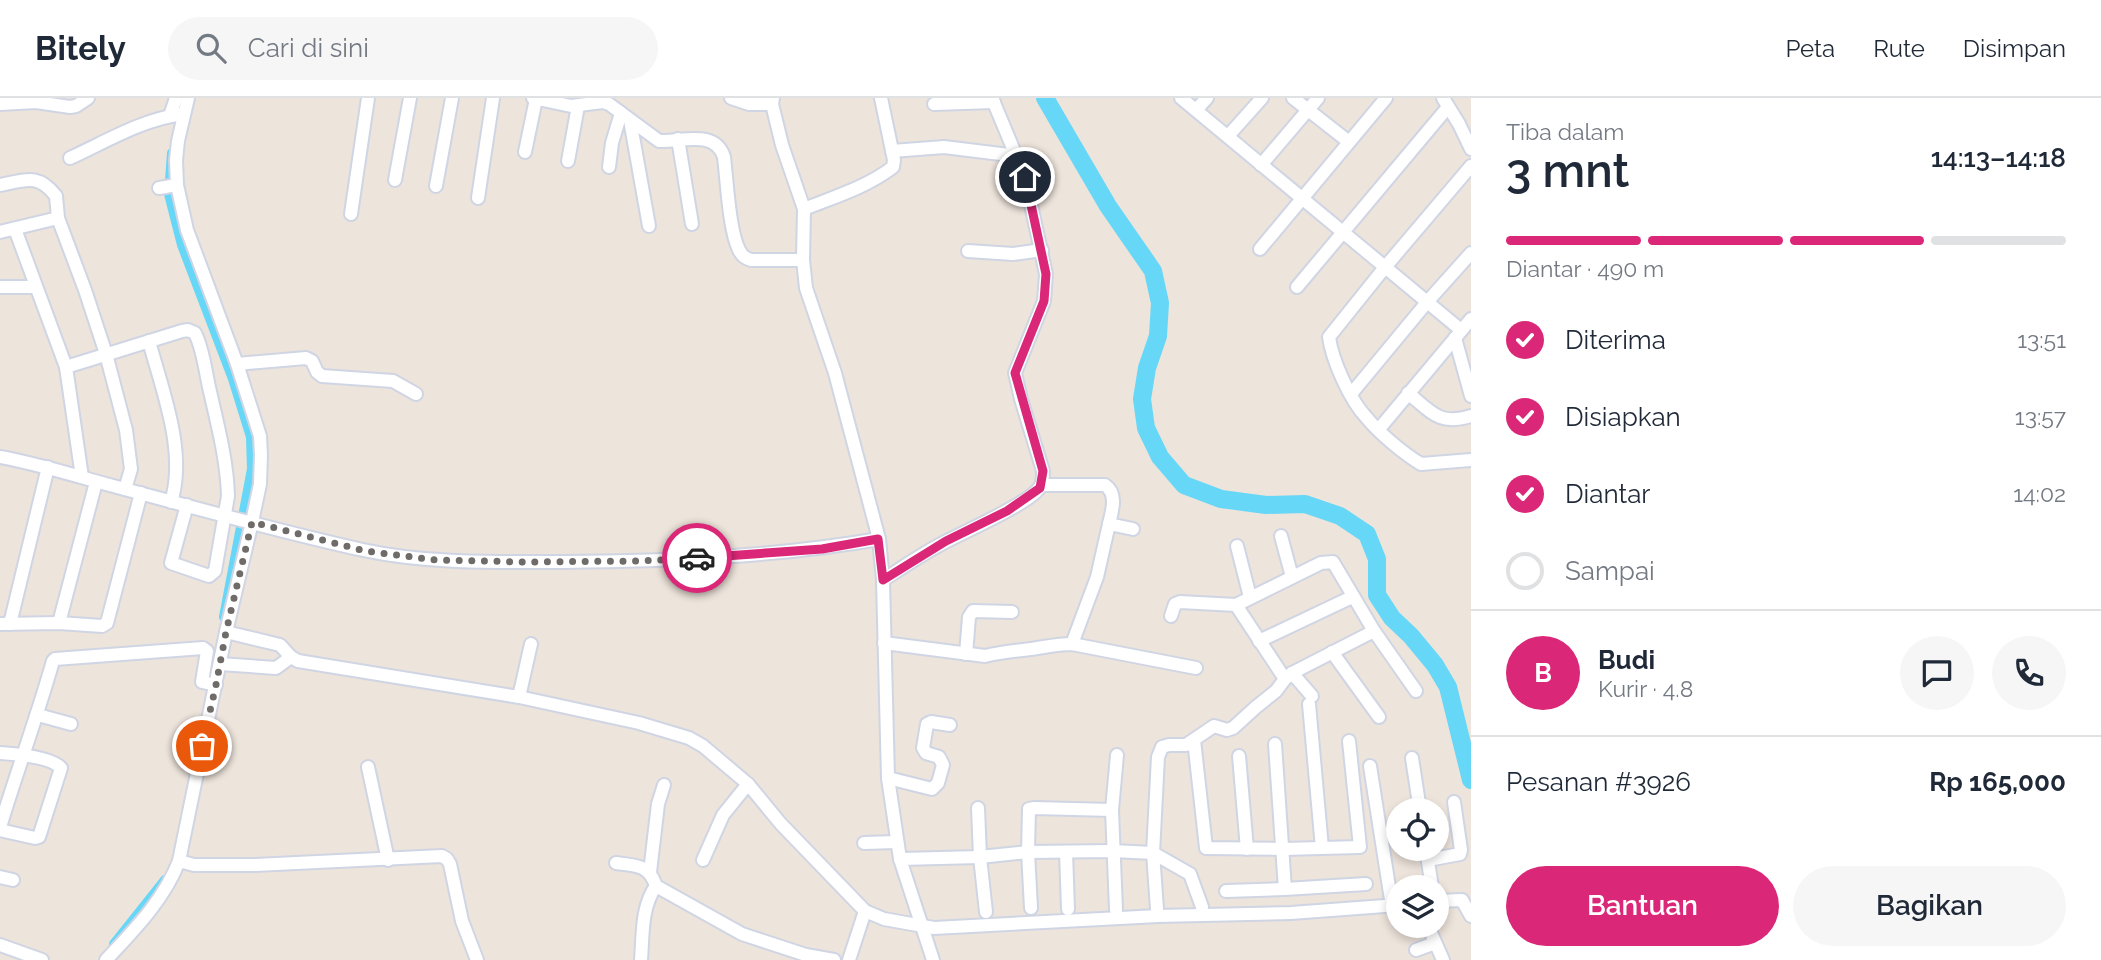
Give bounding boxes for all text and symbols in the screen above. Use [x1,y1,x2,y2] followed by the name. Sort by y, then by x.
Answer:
[168,17,658,80] search box
[35,29,126,68] text: Bitely
[192,29,230,67] icon: search
[248,33,369,63] text: Cari di sini
[1785,34,1835,63] text: Peta
[1873,34,1925,63] text: Rute
[1963,34,2066,63] text: Disimpan
[1506,118,1624,145] text: Tiba dalam
[1931,143,2066,173] text: 14:13–14:18
[1506,144,1629,198] text: 3 mnt
[995,147,1055,207] pin
[1006,158,1044,196] icon: home
[1506,255,1664,282] text: Diantar · 490 m
[1506,321,1544,359] icon: check
[1565,325,1666,355] text: Diterima
[2017,326,2066,353] text: 13:51
[1506,398,1544,436] icon: check
[1565,402,1681,432] text: Disiapkan
[2015,403,2066,430] text: 13:57
[1506,475,1544,513] icon: check
[1565,479,1650,509] text: Diantar
[2013,480,2066,507] text: 14:02
[662,523,732,593] courier
[678,539,716,577] icon: car
[1565,556,1655,586] text: Sampai
[1900,636,1974,710] button: chat
[1992,636,2066,710] button: phone
[1598,645,1655,675] text: Budi
[1534,658,1552,688] text: B
[1598,675,1693,702] text: Kurir · 4.8
[172,716,232,776] pin
[183,727,221,765] icon: bag
[1506,767,1691,797] text: Pesanan #3926
[1929,767,2066,797] text: Rp 165,000
[1386,798,1449,938] map controls
[1386,798,1449,861] button: locate
[1506,866,1779,946] button: Bantuan
[1793,866,2066,946] button: Bagikan
[1386,875,1449,938] button: layers

